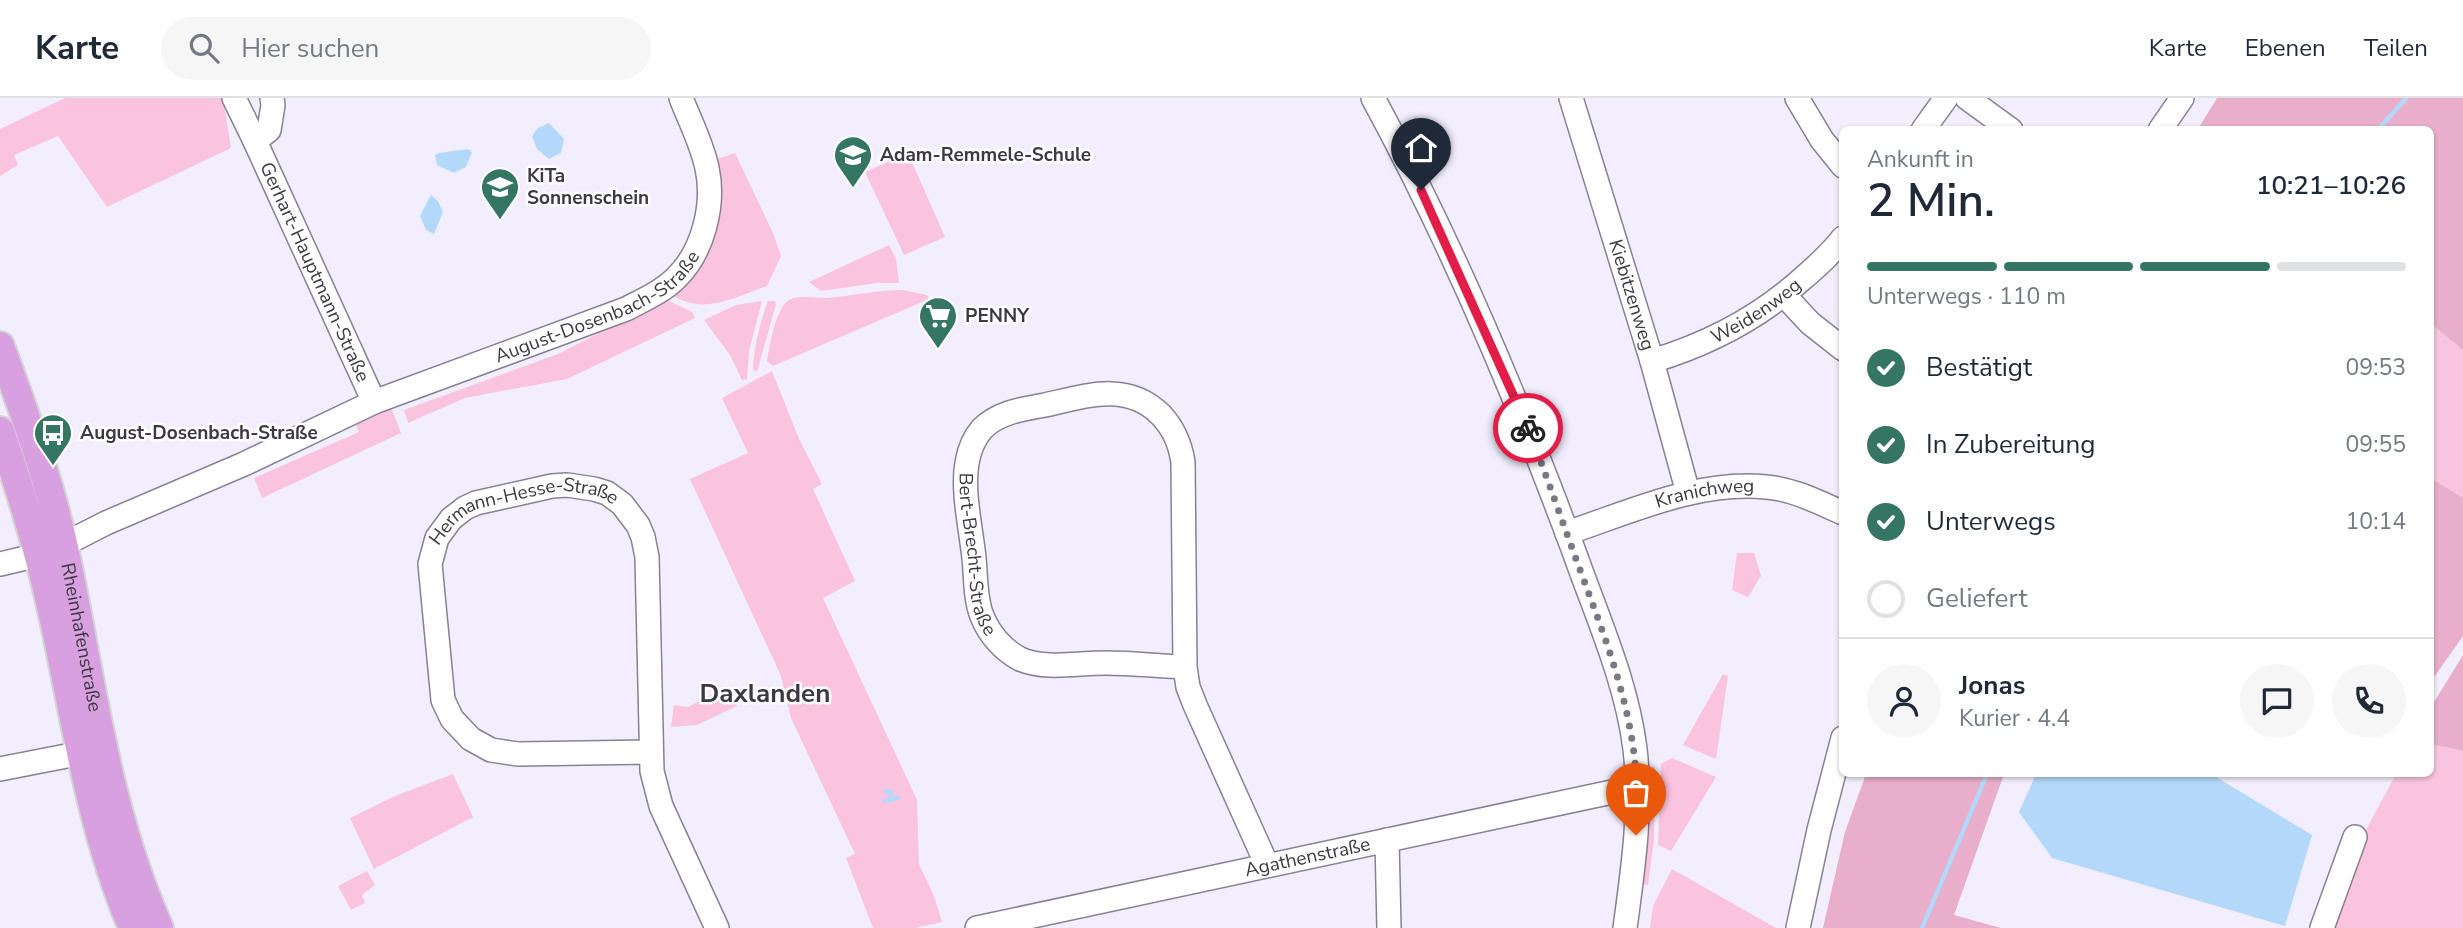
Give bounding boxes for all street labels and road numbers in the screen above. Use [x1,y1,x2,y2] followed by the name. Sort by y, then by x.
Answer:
[253,158,376,386] street label: Gerhart-Hauptmann-Straße
[1602,236,1661,354] street label: Kiebitzenweg
[491,246,706,369] street label: August-Dosenbach-Straße
[1706,272,1807,350] street label: Weidenweg
[423,472,624,550] street label: Hermann-Hesse-Straße
[952,472,1003,641] street label: Bert-Brecht-Straße
[1652,473,1754,515] street label: Kranichweg
[54,561,108,714] street label: Rheinhafenstraße
[1242,831,1373,883] street label: Agathenstraße

